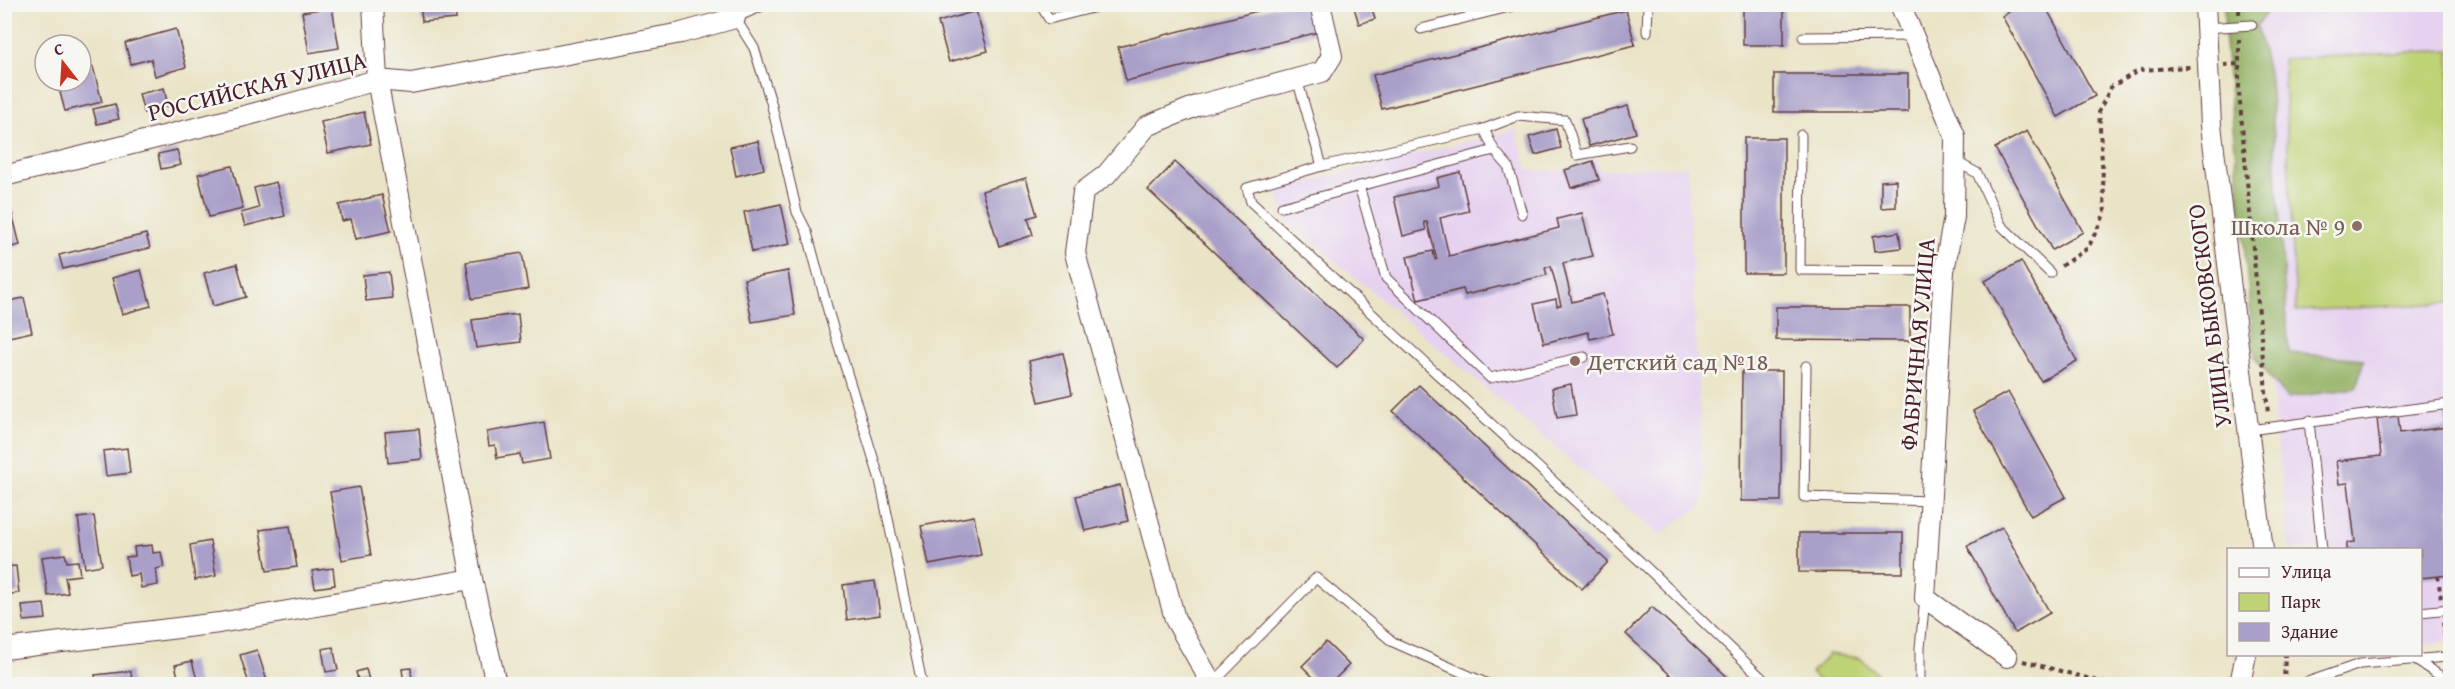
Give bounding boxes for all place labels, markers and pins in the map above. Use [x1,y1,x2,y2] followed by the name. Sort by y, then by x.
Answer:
[2231,209,2345,244] place label: Школа № 9
[2350,219,2364,233] marker: Школа № 9
[1586,344,1768,379] place label: Детский сад №18
[1568,354,1582,368] marker: Детский сад №18

